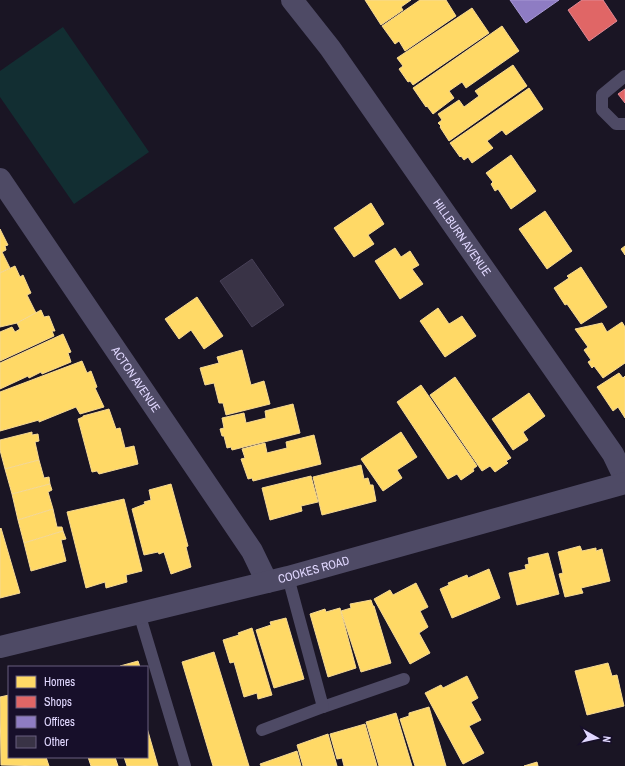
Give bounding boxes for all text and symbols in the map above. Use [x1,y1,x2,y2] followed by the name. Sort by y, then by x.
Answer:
[429,196,494,279] street label: HILLBURN AVENUE
[107,342,164,415] street label: ACTON AVENUE
[276,552,351,587] street label: COOKES ROAD
[8,666,148,758] legend
[44,674,75,690] text: Homes
[44,694,72,710] text: Shops
[44,714,75,730] text: Offices
[577,718,617,758] north arrow
[44,734,69,750] text: Other
[600,735,614,744] text: N

